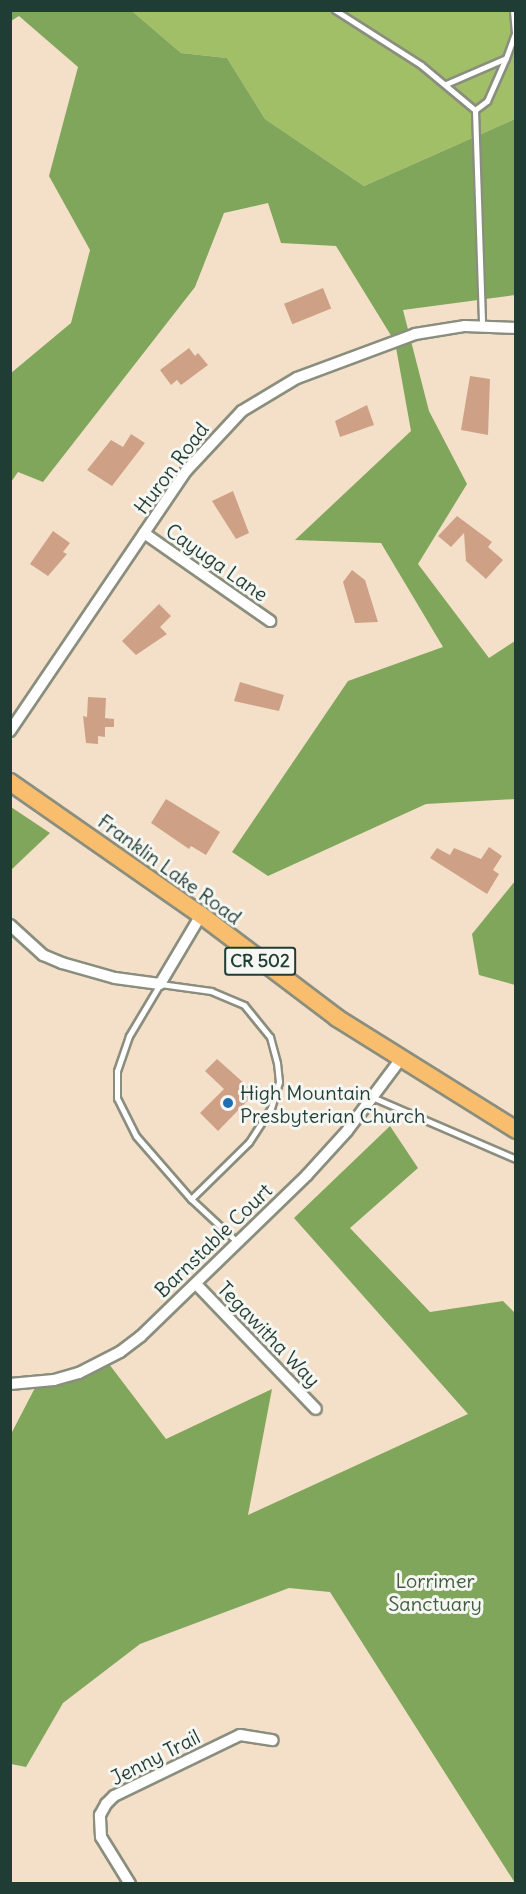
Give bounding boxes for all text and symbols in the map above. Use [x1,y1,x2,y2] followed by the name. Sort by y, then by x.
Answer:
[129,417,213,519] street label: Huron Road
[161,518,273,606] street label: Cayuga Lane
[94,809,246,929] street label: Franklin Lake Road
[224,946,296,976] road number: CR 502
[240,1080,426,1127] place label: High Mountain Presbyterian Church
[221,1096,235,1110] marker: High Mountain Presbyterian Church
[150,1178,276,1302] street label: Barnstable Court
[213,1276,325,1392] street label: Tegawitha Way
[388,1568,482,1615] park label: Lorrimer Sanctuary
[106,1724,204,1790] street label: Jenny Trail

